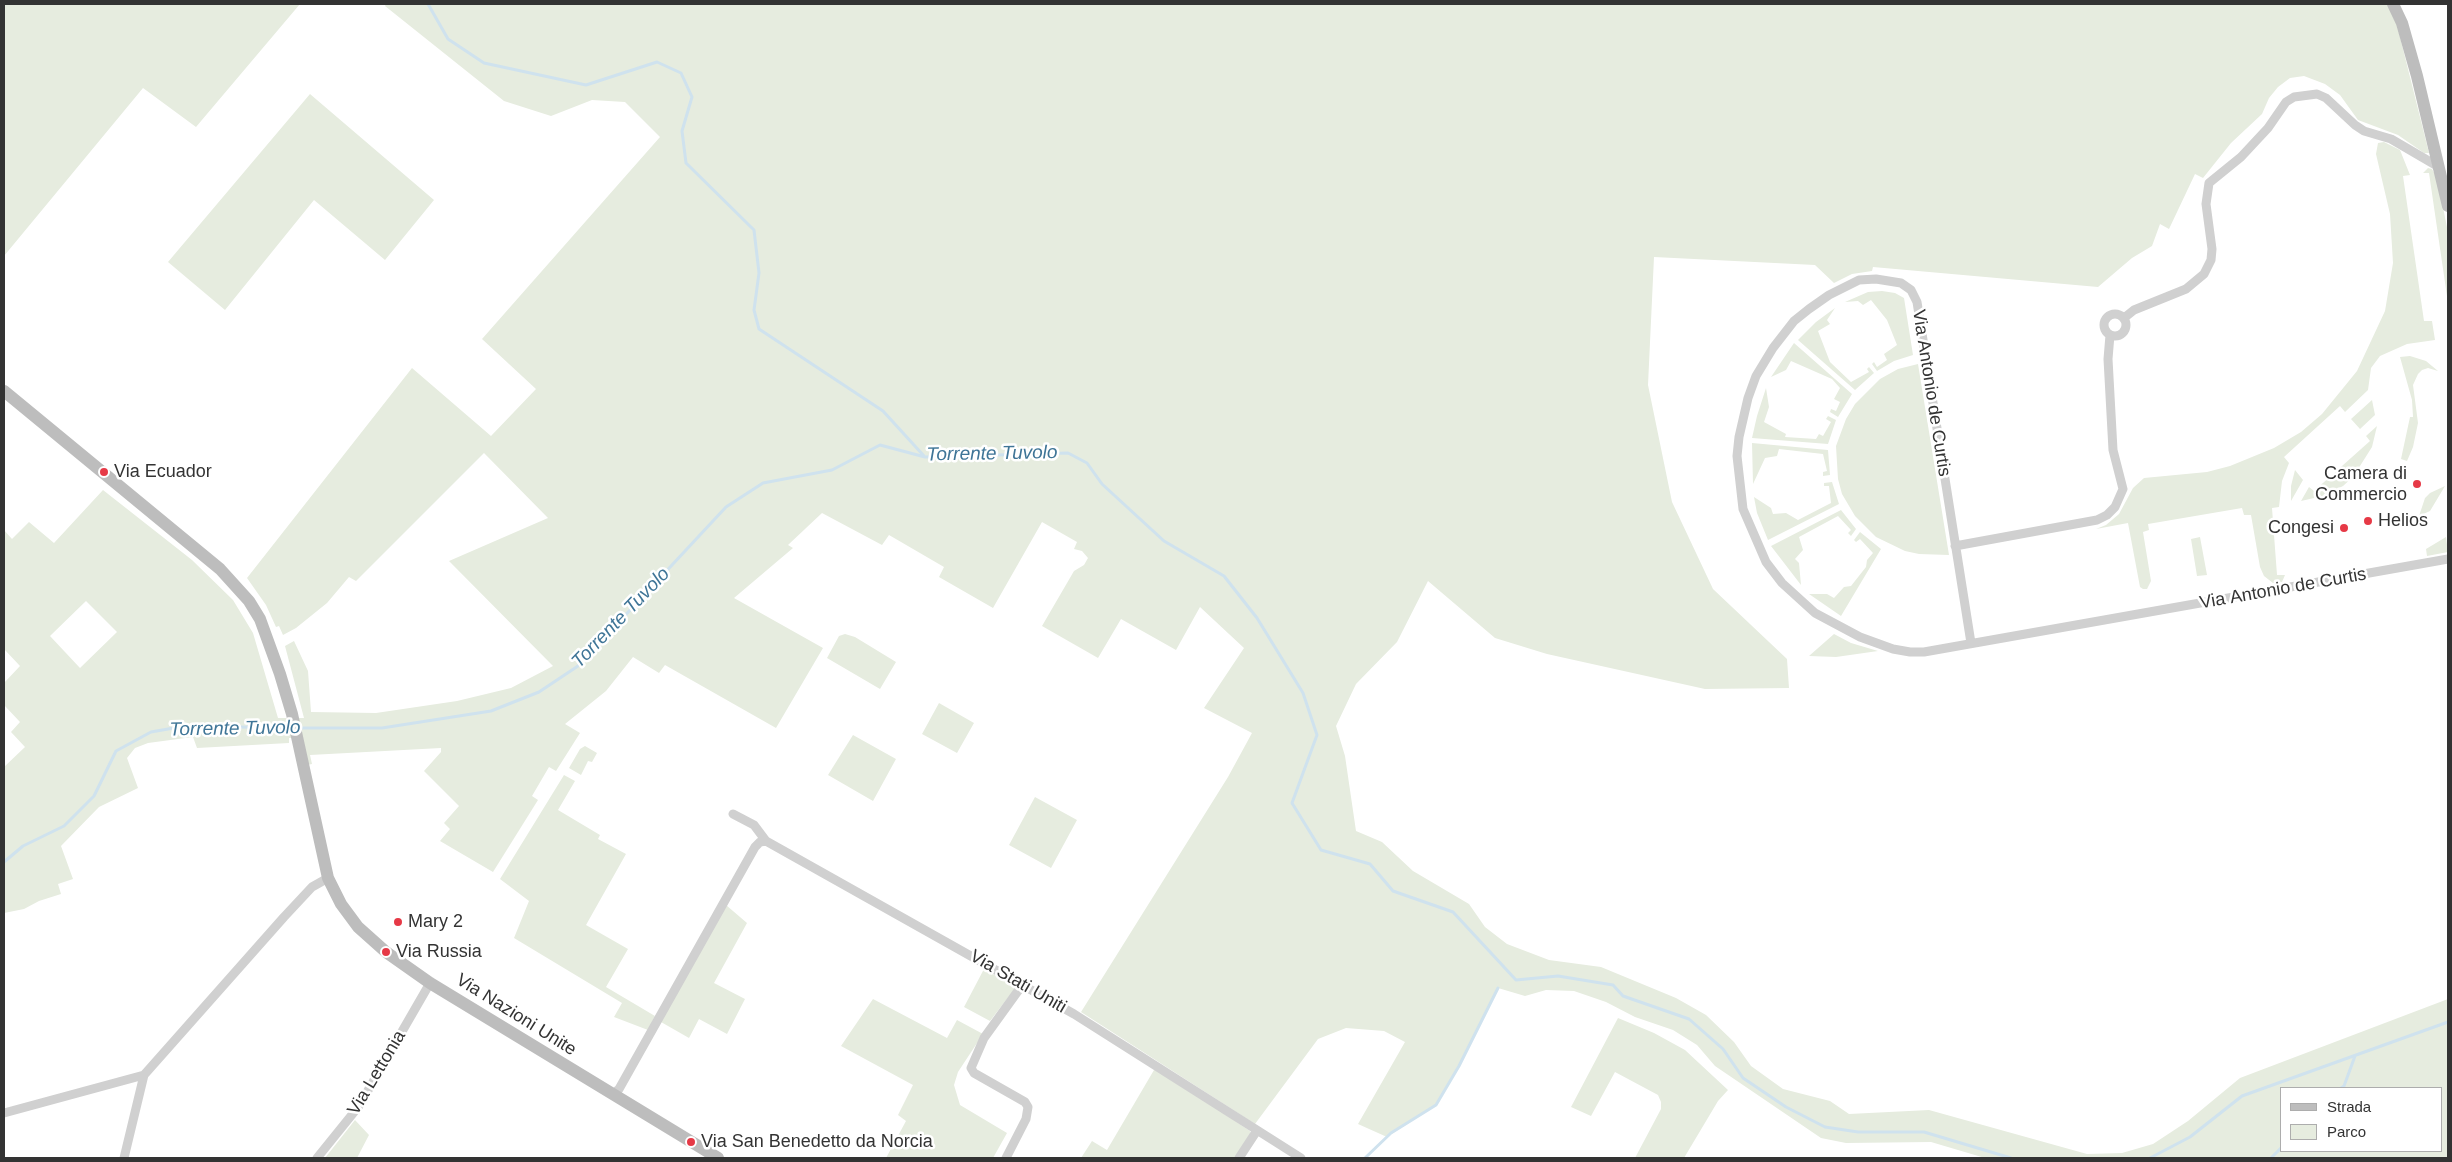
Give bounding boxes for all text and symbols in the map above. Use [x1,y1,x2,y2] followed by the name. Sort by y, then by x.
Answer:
[1907,308,1955,478] street label: Via Antonio de Curtis
[926,441,1058,467] water label: Torrente Tuvolo
[114,461,212,483] place label: Via Ecuador
[2315,463,2407,506] place label: Camera di Commercio
[98,466,110,478] marker: Via Ecuador
[2411,478,2423,490] marker: Camera di Commercio
[2378,510,2428,532] place label: Helios
[2362,515,2374,527] marker: Helios
[2268,517,2334,539] place label: Congesi
[2338,522,2350,534] marker: Congesi
[567,563,675,673] water label: Torrente Tuvolo
[2198,564,2368,614] street label: Via Antonio de Curtis
[169,716,301,742] water label: Torrente Tuvolo
[408,911,463,933] place label: Mary 2
[392,916,404,928] marker: Mary 2
[396,941,482,963] place label: Via Russia
[380,946,392,958] marker: Via Russia
[966,946,1070,1018] street label: Via Stati Uniti
[452,969,580,1061] street label: Via Nazioni Unite
[343,1027,411,1119] street label: Via Lettonia
[2280,1087,2442,1152] legend
[2327,1098,2371,1115] text: Strada
[2327,1123,2366,1140] text: Parco
[701,1131,933,1153] place label: Via San Benedetto da Norcia
[685,1136,697,1148] marker: Via San Benedetto da Norcia

